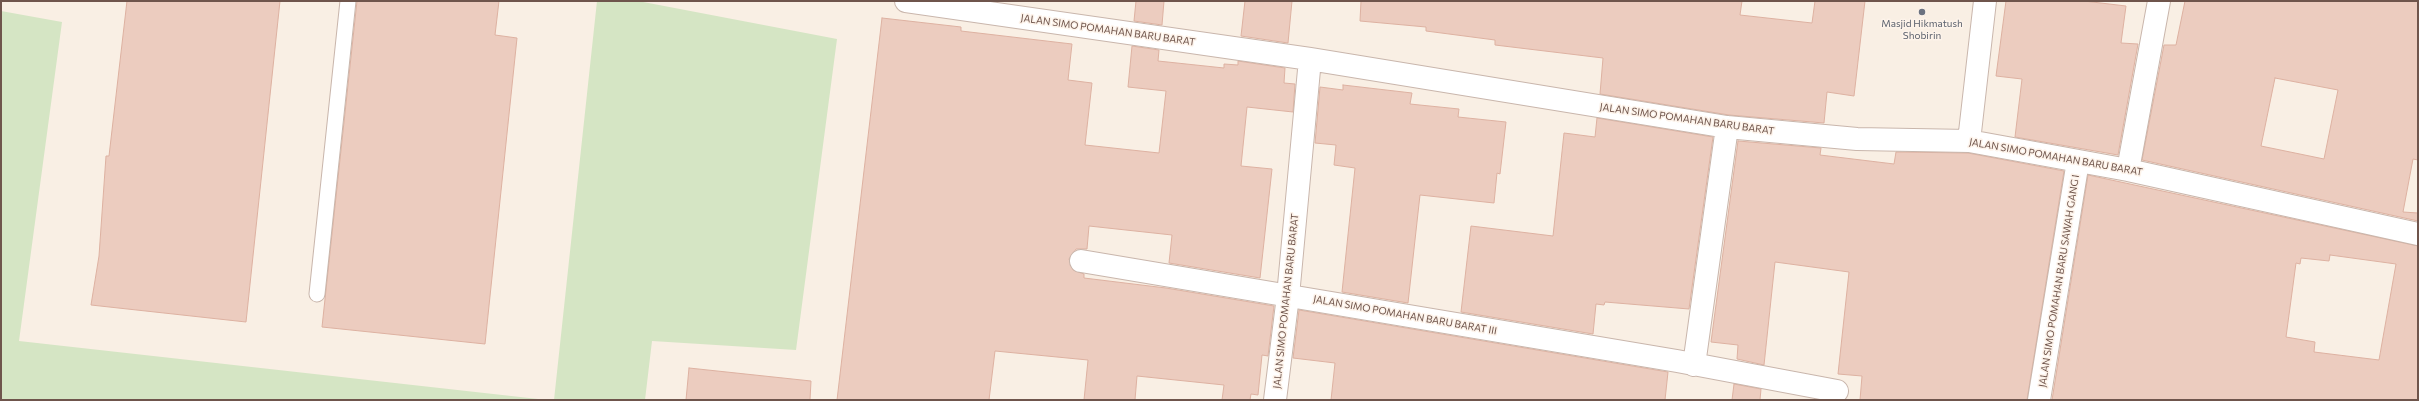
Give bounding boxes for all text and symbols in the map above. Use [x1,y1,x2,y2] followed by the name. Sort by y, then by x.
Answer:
[1917,7,1927,17] marker: Masjid Hikmatush Shobirin
[1020,12,1196,48] street label: JALAN SIMO POMAHAN BARU BARAT
[1881,18,1963,42] place label: Masjid Hikmatush Shobirin
[1599,101,1775,137] street label: JALAN SIMO POMAHAN BARU BARAT
[1968,136,2144,178] street label: JALAN SIMO POMAHAN BARU BARAT
[2036,174,2082,388] street label: JALAN SIMO POMAHAN BARU SAWAH GANG I
[1271,213,1301,389] street label: JALAN SIMO POMAHAN BARU BARAT
[1312,293,1498,337] street label: JALAN SIMO POMAHAN BARU BARAT III

